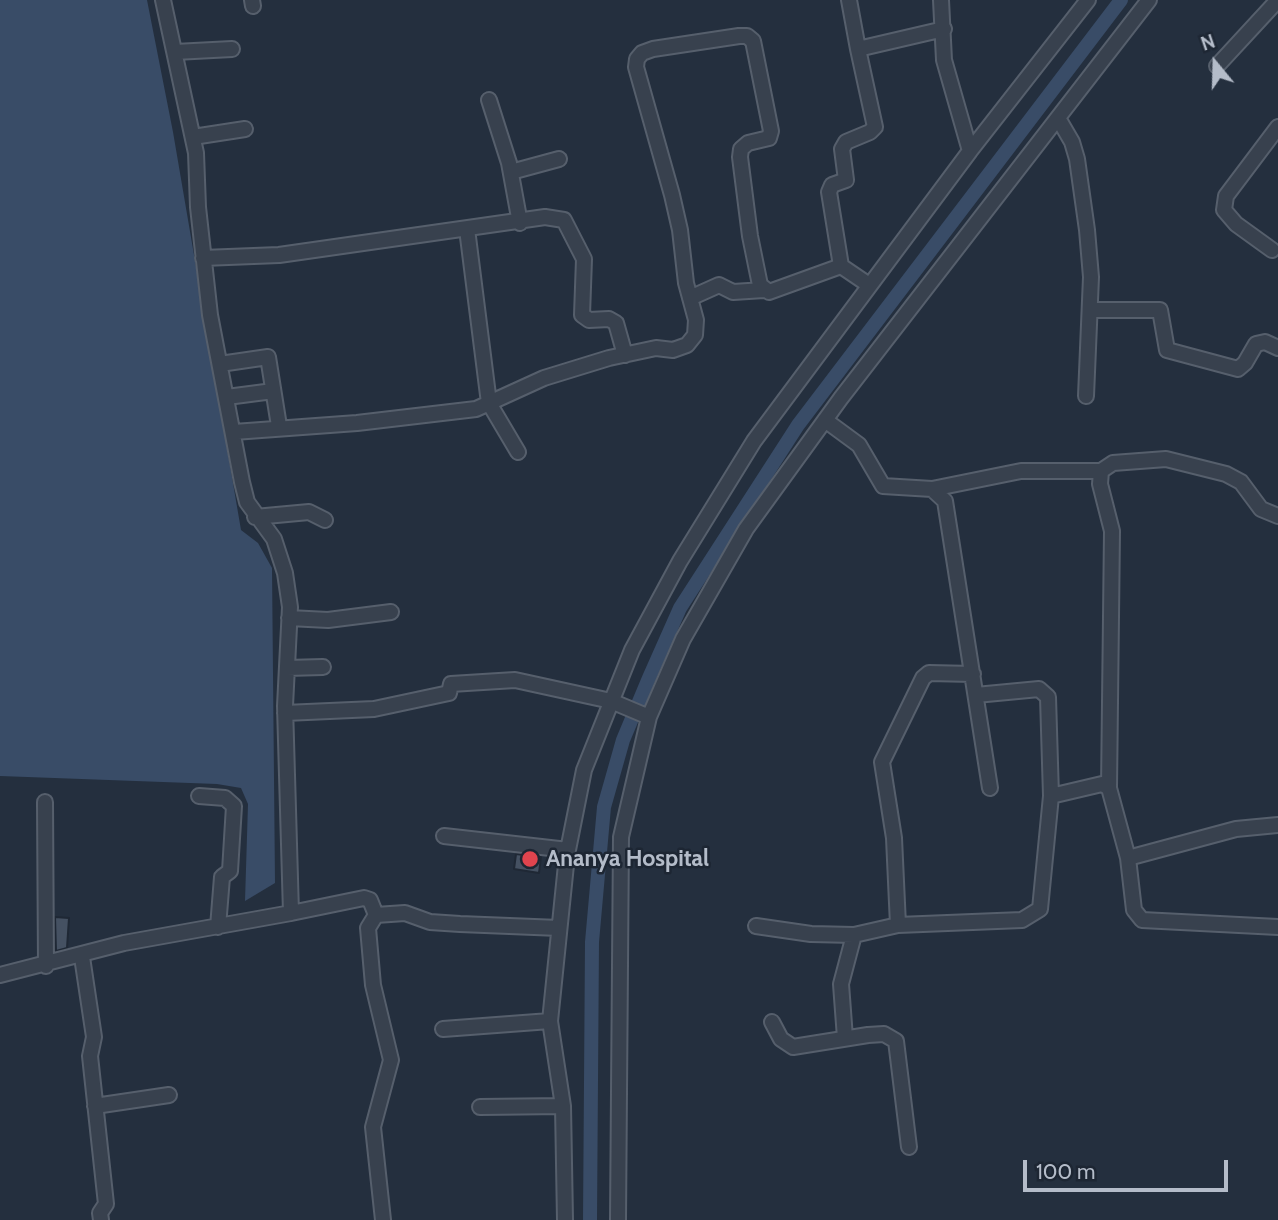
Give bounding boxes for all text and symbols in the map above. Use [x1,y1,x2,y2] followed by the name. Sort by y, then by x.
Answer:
[1180,28,1250,98] north arrow
[1198,30,1218,56] text: N
[546,845,709,873] place label: Ananya Hospital
[520,849,540,869] marker: Ananya Hospital
[1026,1146,1231,1190] scale bar
[1036,1159,1095,1184] text: 100 m

